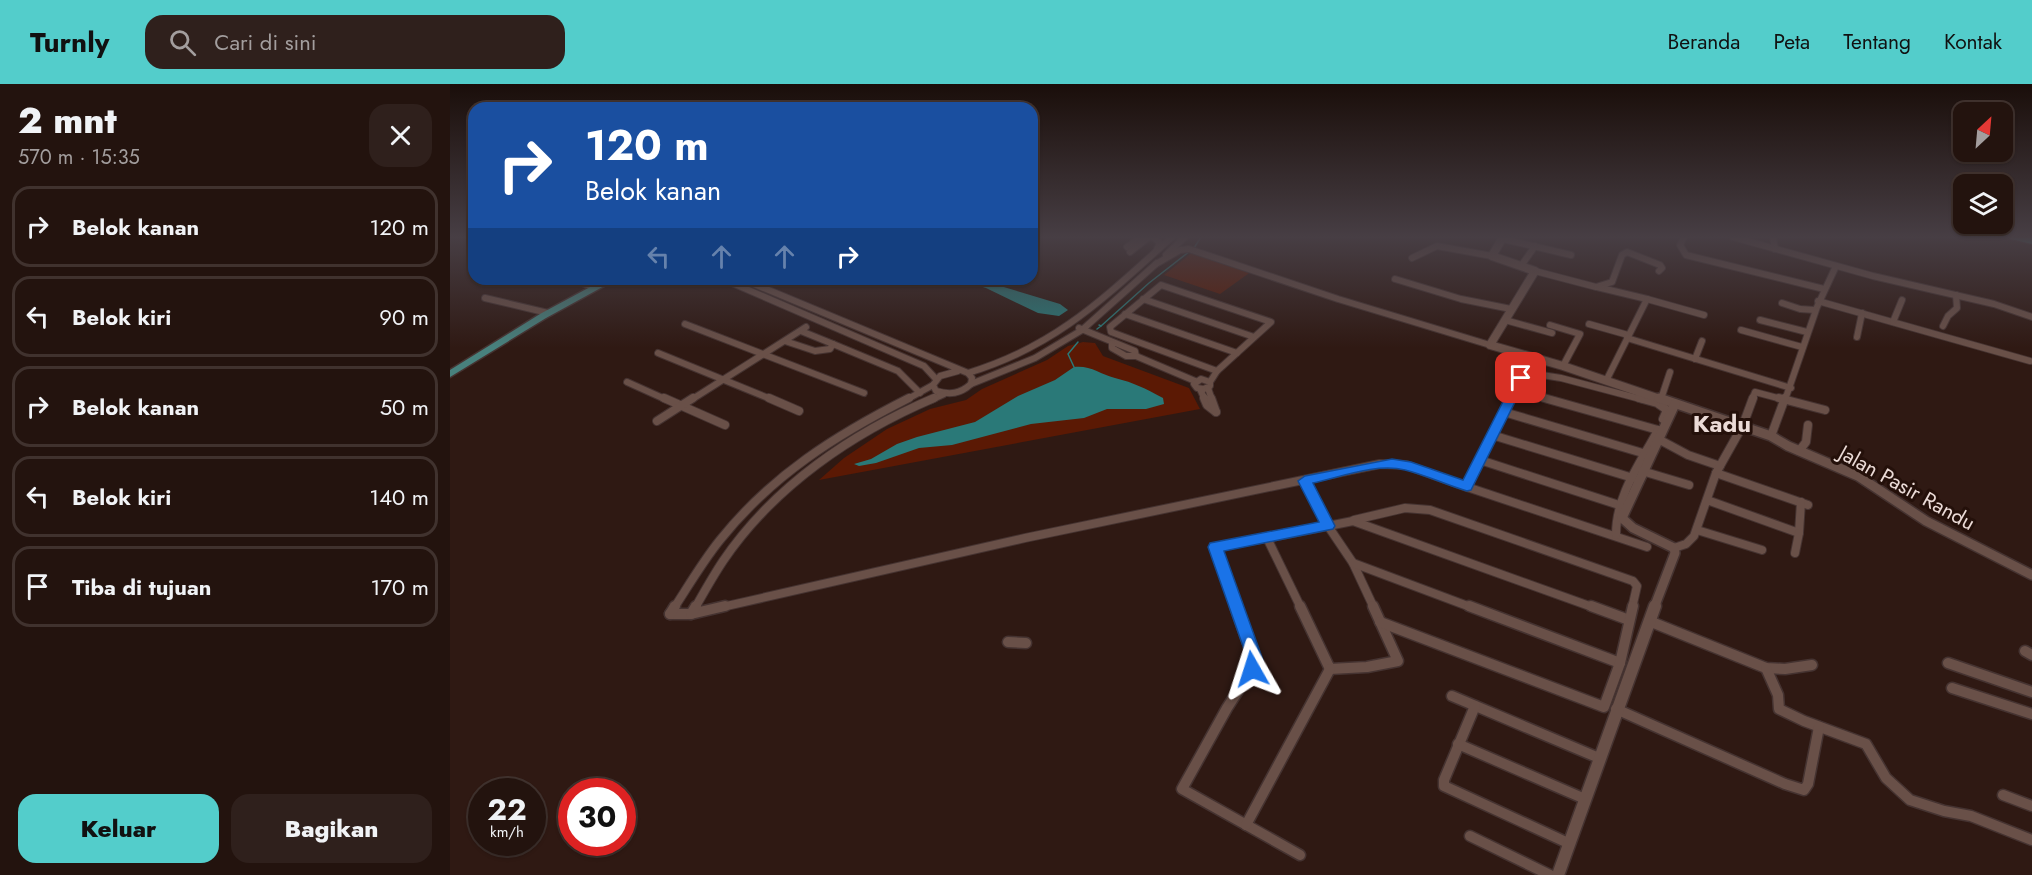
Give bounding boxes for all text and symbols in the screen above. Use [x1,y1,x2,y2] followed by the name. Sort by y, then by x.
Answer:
[145,15,565,69] search box
[30,22,109,63] text: Turnly
[166,26,199,59] icon: search
[214,26,317,58] text: Cari di sini
[1667,27,1740,57] text: Beranda
[1773,27,1810,57] text: Peta
[1843,27,1911,57] text: Tentang
[1944,27,2002,57] text: Kontak
[18,94,117,146] text: 2 mnt
[1953,102,2013,162] north arrow
[1953,102,2013,234] map controls
[369,104,432,167] button: close
[585,115,709,176] text: 120 m
[486,126,564,204] icon: right
[18,143,140,172] text: 570 m · 15:35
[585,171,721,210] text: Belok kanan
[1953,174,2013,234] button: layers
[21,210,54,243] icon: right
[72,211,199,243] text: Belok kanan
[370,211,429,243] text: 120 m
[642,240,675,273] icon: left
[705,240,738,273] icon: ahead
[768,240,801,273] icon: ahead
[831,240,864,273] icon: right
[21,300,54,333] icon: left
[72,301,171,333] text: Belok kiri
[379,301,429,333] text: 90 m
[1495,352,1546,403] pin
[1504,361,1537,394] icon: arrive
[21,390,54,423] icon: right
[72,391,199,423] text: Belok kanan
[380,391,429,423] text: 50 m
[1693,406,1751,441] district label: Kadu
[1831,437,1981,538] street label: Jalan Pasir Randu
[21,480,54,513] icon: left
[72,481,171,513] text: Belok kiri
[369,481,429,513] text: 140 m
[21,570,54,603] icon: arrive
[72,571,211,603] text: Tiba di tujuan
[371,571,429,603] text: 170 m
[1220,637,1284,701] position arrow
[558,778,636,856] speed limit sign: 30
[487,788,527,831] text: 22
[18,794,219,863] button: Keluar
[231,794,432,863] button: Bagikan
[490,821,524,843] text: km/h

